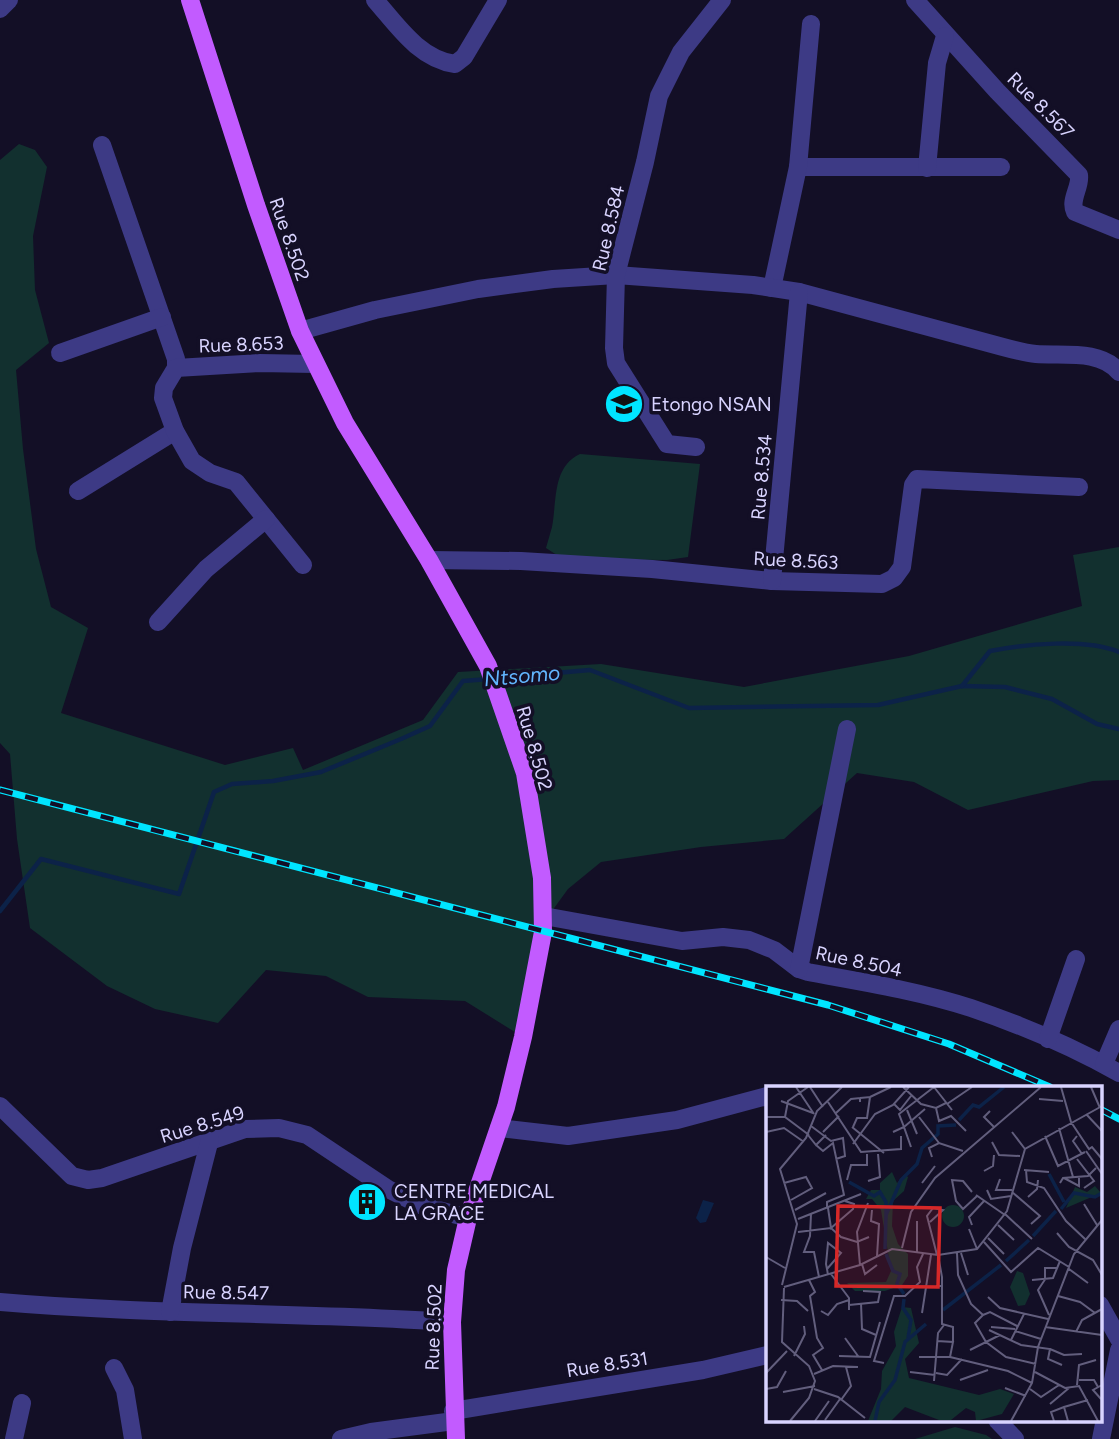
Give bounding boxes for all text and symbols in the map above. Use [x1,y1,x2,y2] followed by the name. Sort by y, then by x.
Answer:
[1002,67,1079,144] street label: Rue 8.567
[587,183,630,273] street label: Rue 8.584
[265,194,315,284] street label: Rue 8.502
[198,332,284,357] street label: Rue 8.653
[603,383,645,425] school or university icon: Etongo NSAN
[651,393,772,416] place label: Etongo NSAN
[746,433,777,521] street label: Rue 8.534
[753,547,839,574] street label: Rue 8.563
[483,660,561,691] water label: Ntsomo
[511,703,558,793] street label: Rue 8.502
[813,941,905,982] street label: Rue 8.504
[766,1086,1102,1422] inset map
[157,1101,247,1148] street label: Rue 8.549
[394,1180,554,1225] place label: CENTRE MEDICAL LA GRACE
[346,1181,388,1223] building icon: CENTRE MEDICAL LA GRACE
[183,1280,269,1305] street label: Rue 8.547
[420,1283,447,1371] street label: Rue 8.502
[565,1347,650,1382] street label: Rue 8.531

